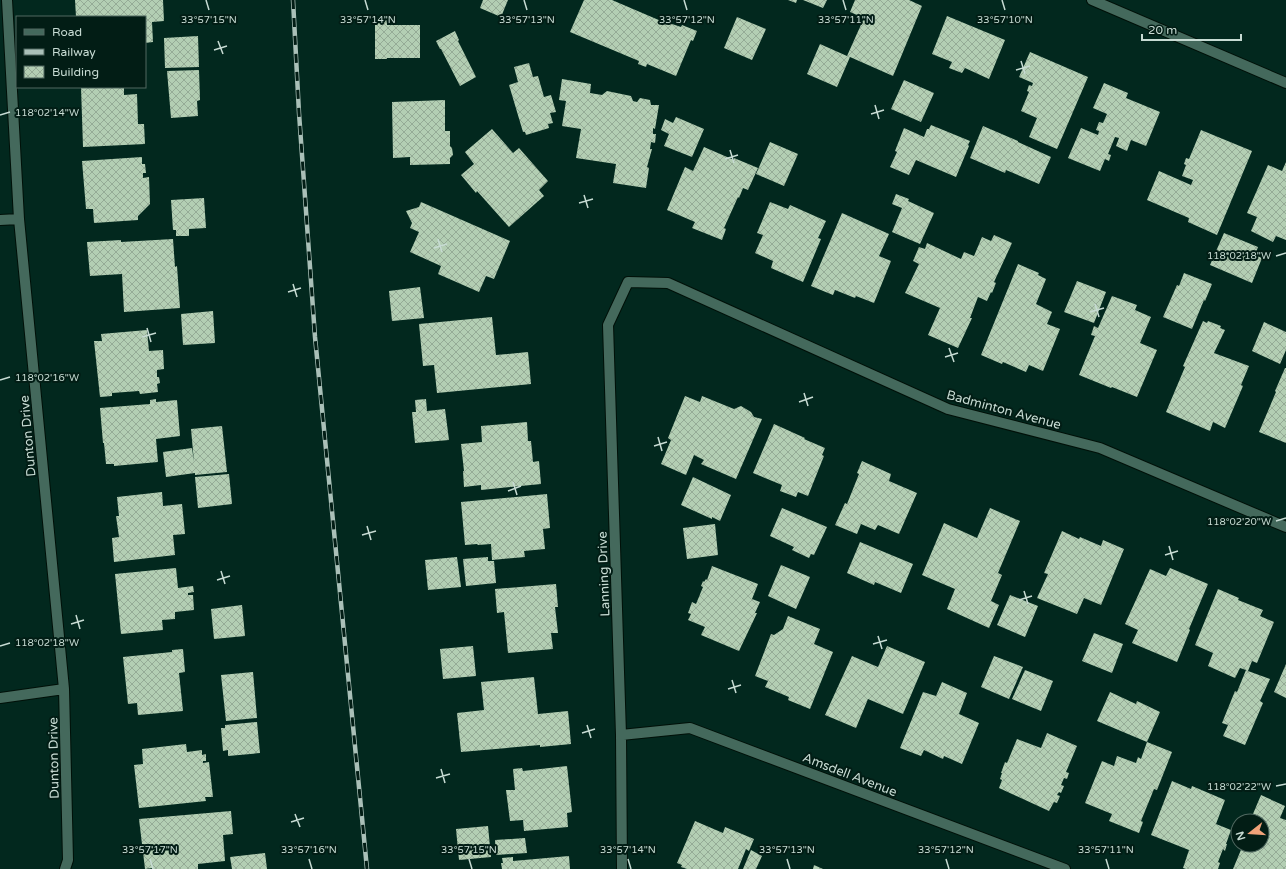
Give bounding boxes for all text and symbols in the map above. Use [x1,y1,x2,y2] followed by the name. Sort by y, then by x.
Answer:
[181,14,237,26] text: 33°57'15"N
[340,14,396,26] text: 33°57'14"N
[499,14,555,26] text: 33°57'13"N
[659,14,715,26] text: 33°57'12"N
[818,14,874,26] text: 33°57'11"N
[977,14,1033,26] text: 33°57'10"N
[16,16,146,88] legend
[1142,16,1241,42] scale bar
[1148,23,1177,37] text: 20 m
[52,25,82,39] text: Road
[52,45,96,59] text: Railway
[52,65,99,79] text: Building
[15,107,79,119] text: 118°02'14"W
[1207,250,1271,262] text: 118°02'18"W
[15,372,79,384] text: 118°02'16"W
[945,387,1063,433] street label: Badminton Avenue
[16,395,40,477] street label: Dunton Drive
[1207,516,1271,528] text: 118°02'20"W
[595,531,613,617] street label: Lanning Drive
[15,637,79,649] text: 118°02'18"W
[45,717,63,799] street label: Dunton Drive
[800,750,899,800] street label: Amsdell Avenue
[1207,781,1271,793] text: 118°02'22"W
[1230,813,1270,853] north arrow
[1233,830,1248,842] text: N
[122,844,178,856] text: 33°57'17"N
[281,844,337,856] text: 33°57'16"N
[441,844,497,856] text: 33°57'15"N
[600,844,656,856] text: 33°57'14"N
[759,844,815,856] text: 33°57'13"N
[918,844,974,856] text: 33°57'12"N
[1078,844,1134,856] text: 33°57'11"N

